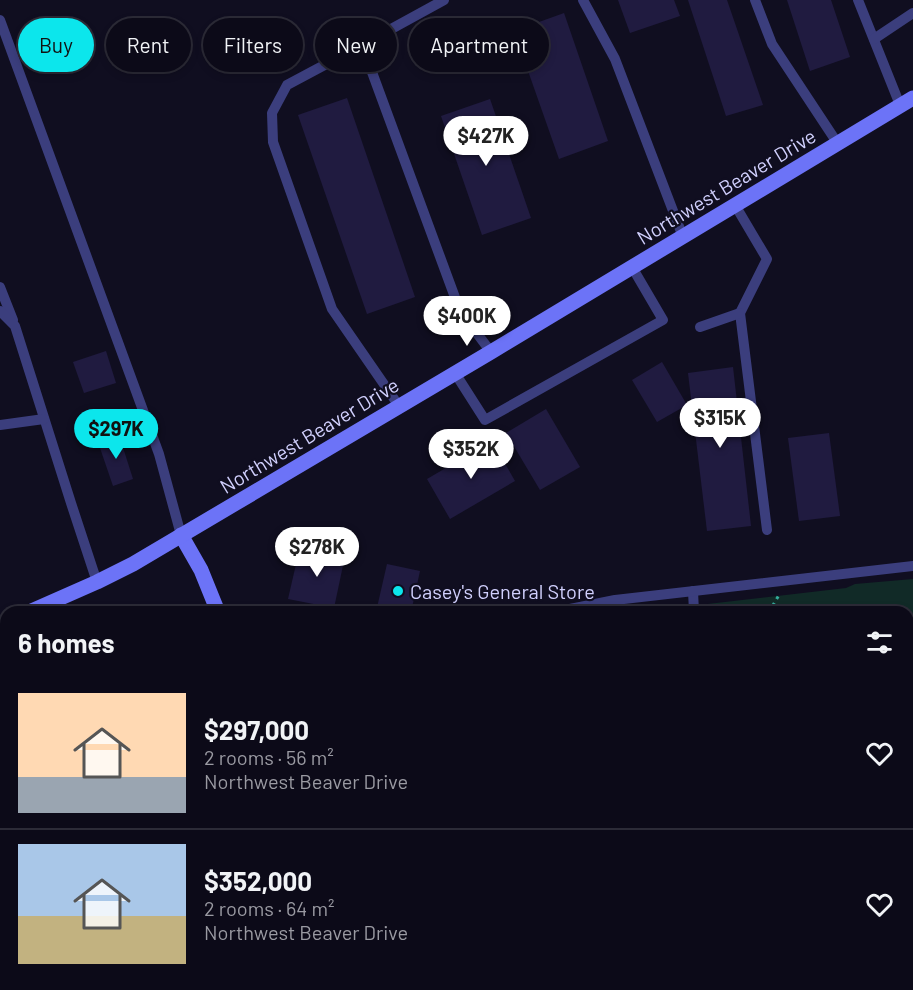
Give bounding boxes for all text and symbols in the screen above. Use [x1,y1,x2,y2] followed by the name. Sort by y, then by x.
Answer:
[18,18,94,72] chip: Buy
[106,18,191,72] chip: Rent
[203,18,303,72] chip: Filters
[315,18,397,72] chip: New
[409,18,549,72] chip: Apartment
[444,116,528,167] pin: $427K
[457,123,515,147] text: $427K
[632,123,820,249] street label: Northwest Beaver Drive
[425,296,509,347] pin: $400K
[438,303,496,327] text: $400K
[215,372,403,498] street label: Northwest Beaver Drive
[678,398,762,449] pin: $315K
[694,405,746,429] text: $315K
[74,409,158,460] pin: $297K
[88,416,144,440] text: $297K
[429,429,513,480] pin: $352K
[443,436,499,460] text: $352K
[275,527,359,578] pin: $278K
[289,534,345,558] text: $278K
[410,579,595,603] place label: Casey's General Store
[391,584,405,598] marker: Casey's General Store
[863,626,896,659] icon: filters
[18,627,115,658] text: 6 homes
[204,714,309,745] text: $297,000
[66,717,138,789] icon: home
[863,737,896,770] icon: heart
[204,745,334,769] text: 2 rooms · 56 m²
[204,769,408,793] text: Northwest Beaver Drive
[204,865,312,896] text: $352,000
[66,868,138,940] icon: home
[863,888,896,921] icon: heart
[204,896,334,920] text: 2 rooms · 64 m²
[204,920,408,944] text: Northwest Beaver Drive

